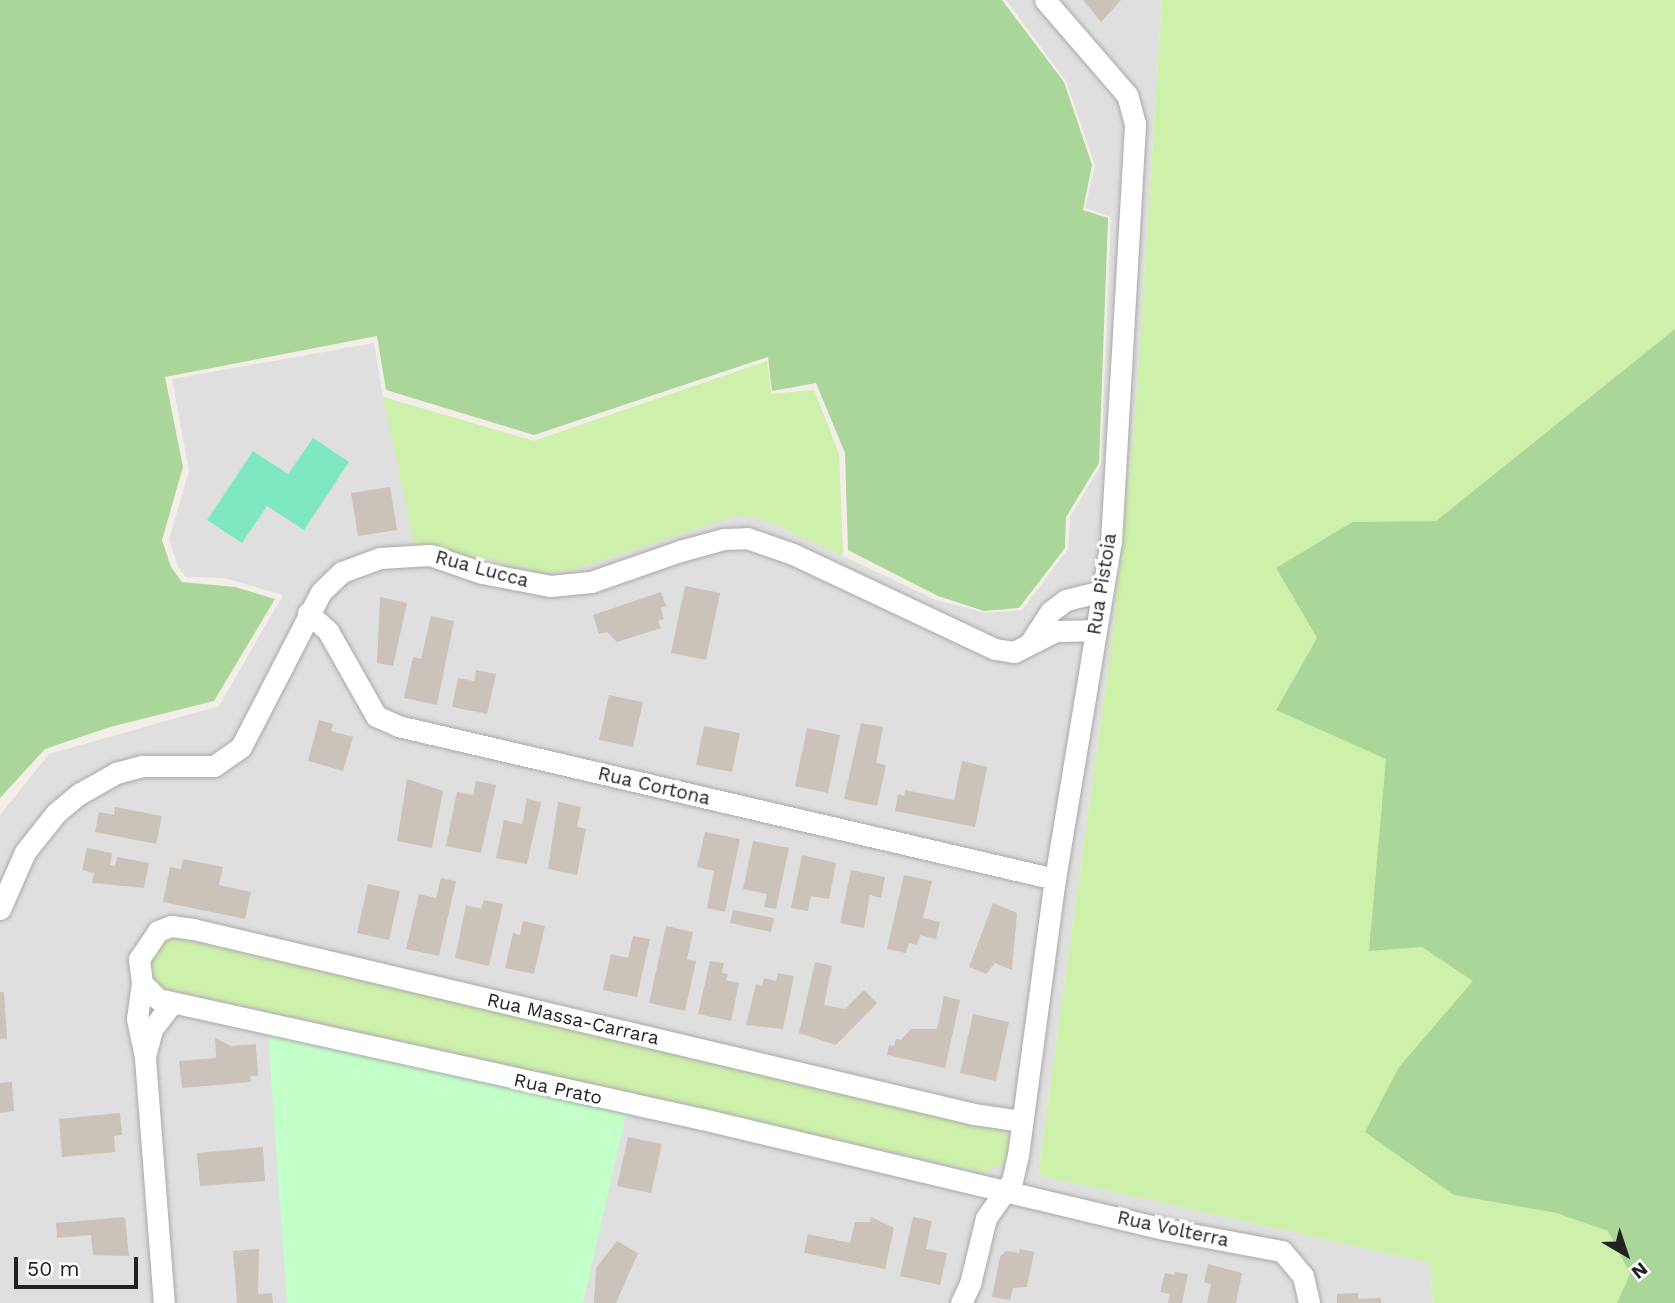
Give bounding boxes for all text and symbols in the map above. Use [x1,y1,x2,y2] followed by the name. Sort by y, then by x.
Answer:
[1083,531,1121,637] street label: Rua Pistoia
[433,546,531,592] street label: Rua Lucca
[595,762,713,810] street label: Rua Cortona
[484,988,662,1050] street label: Rua Massa-Carrara
[512,1068,604,1110] street label: Rua Prato
[1115,1206,1231,1252] street label: Rua Volterra
[1591,1219,1661,1289] north arrow
[18,1244,142,1288] scale bar
[27,1256,79,1281] text: 50 m
[1627,1257,1652,1284] text: N

